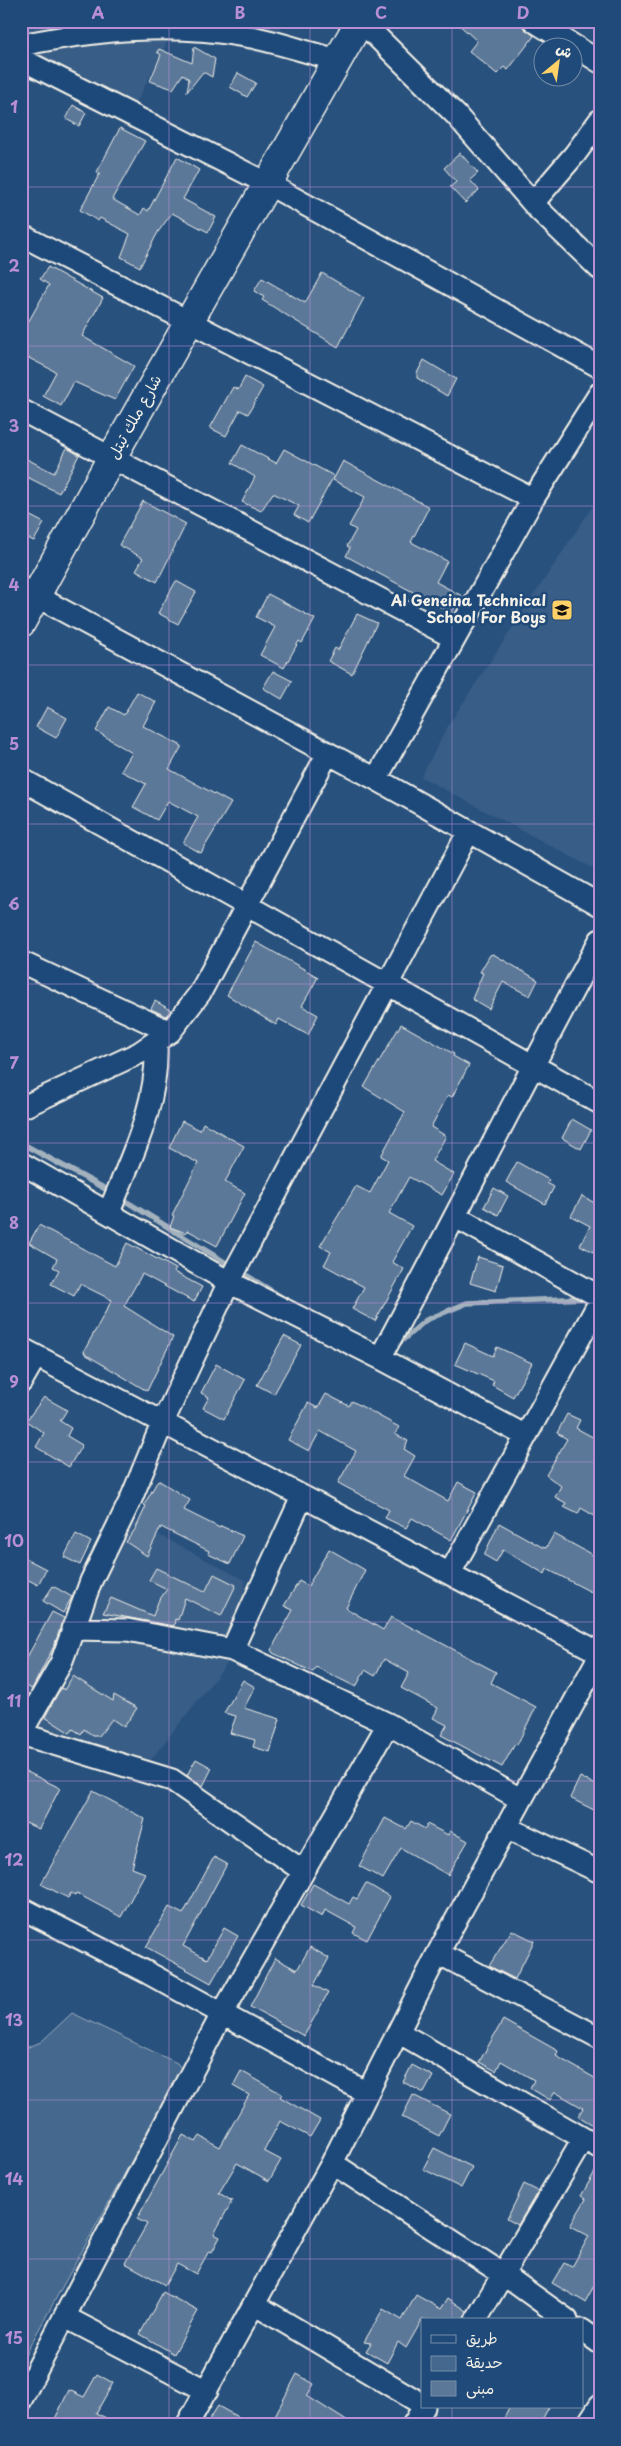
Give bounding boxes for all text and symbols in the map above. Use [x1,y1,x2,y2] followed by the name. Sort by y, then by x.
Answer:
[92,0,105,24] text: A
[235,0,246,24] text: B
[375,0,387,24] text: C
[517,0,529,24] text: D
[553,37,576,63] text: ش
[534,38,584,88] north arrow
[10,94,18,118] text: 1
[8,253,20,277] text: 2
[101,370,166,463] street label: شارع ملك تيتل
[9,413,19,437] text: 3
[9,572,20,596] text: 4
[390,588,546,628] place label: Al Geneina Technical School For Boys
[550,598,574,622] school or university icon: Al Geneina Technical School For Boys
[9,731,19,755] text: 5
[8,891,20,915] text: 6
[9,1050,19,1074] text: 7
[9,1210,19,1234] text: 8
[9,1369,19,1393] text: 9
[4,1528,24,1552] text: 10
[7,1688,21,1712] text: 11
[5,1847,23,1871] text: 12
[5,2007,23,2031] text: 13
[5,2166,23,2190] text: 14
[421,2318,584,2408] legend
[5,2325,23,2349] text: 15
[466,2326,498,2349] text: طريق
[466,2350,503,2373] text: حديقة
[466,2376,494,2399] text: مبنى

